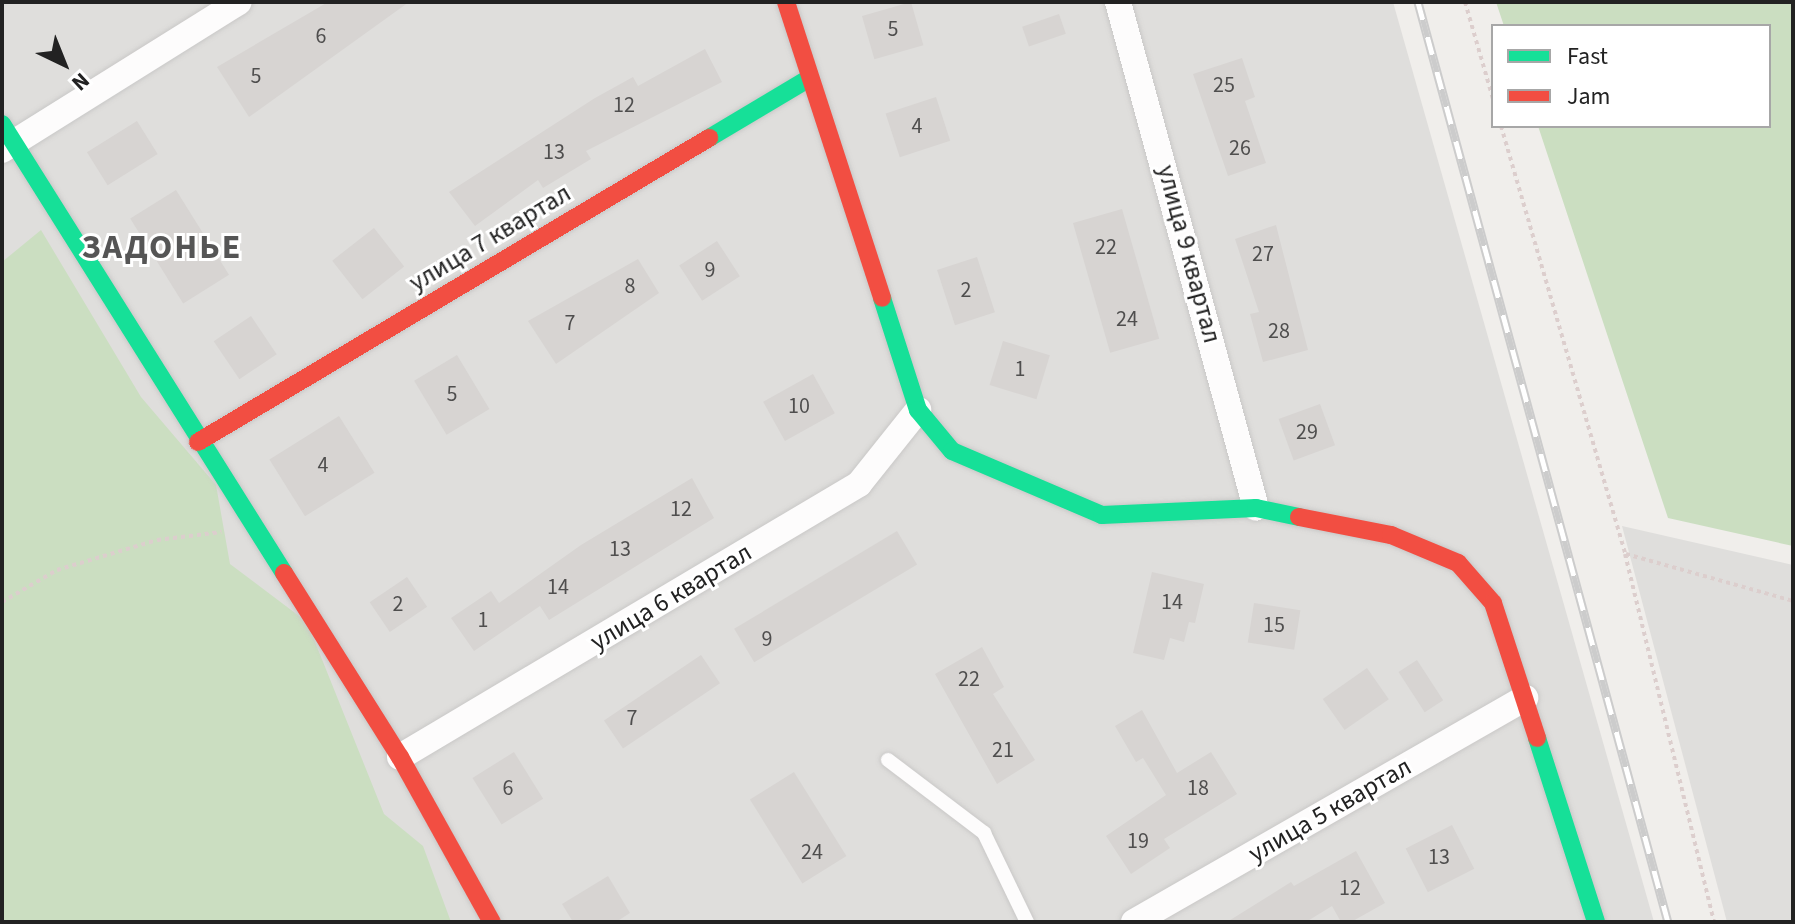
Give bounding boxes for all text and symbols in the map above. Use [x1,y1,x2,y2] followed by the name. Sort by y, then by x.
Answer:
[888,17,898,43] house number: 5
[24,24,104,104] north arrow
[316,24,326,50] house number: 6
[1491,24,1771,128] legend
[1567,39,1608,74] text: Fast
[251,64,261,90] house number: 5
[64,65,97,98] text: N
[1213,73,1235,99] house number: 25
[1567,79,1611,114] text: Jam
[613,93,635,119] house number: 12
[912,114,922,140] house number: 4
[1229,136,1251,162] house number: 26
[543,140,565,166] house number: 13
[1150,162,1228,346] street label: улица 9 квартал
[404,178,576,298] street label: улица 7 квартал
[82,228,242,268] district label: ЗАДОНЬЕ
[1095,235,1117,261] house number: 22
[1252,242,1274,268] house number: 27
[705,258,715,284] house number: 9
[625,274,635,300] house number: 8
[961,278,971,304] house number: 2
[1116,307,1138,333] house number: 24
[565,311,575,337] house number: 7
[1268,319,1290,345] house number: 28
[1015,357,1025,383] house number: 1
[447,382,457,408] house number: 5
[788,394,810,420] house number: 10
[1296,420,1318,446] house number: 29
[318,453,328,479] house number: 4
[670,497,692,523] house number: 12
[585,537,757,657] street label: улица 6 квартал
[609,537,631,563] house number: 13
[547,575,569,601] house number: 14
[1161,590,1183,616] house number: 14
[393,592,403,618] house number: 2
[478,608,488,634] house number: 1
[1263,613,1285,639] house number: 15
[762,627,772,653] house number: 9
[958,667,980,693] house number: 22
[627,706,637,732] house number: 7
[992,738,1014,764] house number: 21
[1243,751,1417,869] street label: улица 5 квартал
[503,776,513,802] house number: 6
[1187,776,1209,802] house number: 18
[1127,829,1149,855] house number: 19
[801,840,823,866] house number: 24
[1428,845,1450,871] house number: 13
[1339,876,1361,902] house number: 12

